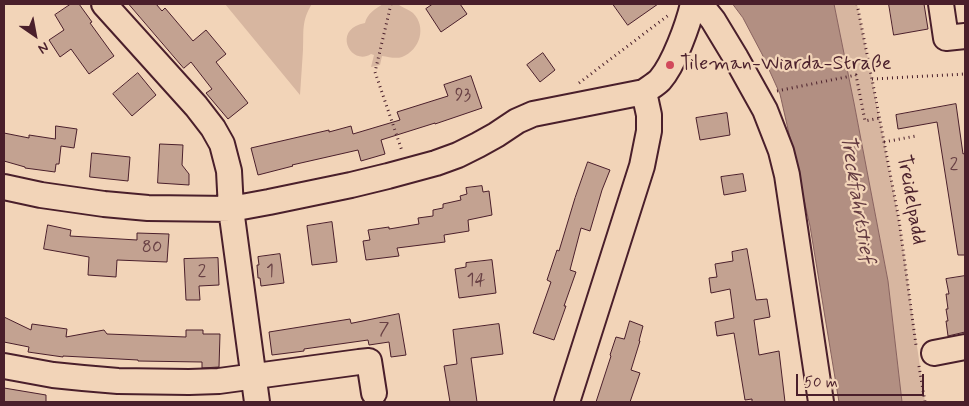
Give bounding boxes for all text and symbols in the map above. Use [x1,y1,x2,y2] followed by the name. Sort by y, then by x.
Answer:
[10,10,60,60] north arrow
[34,37,52,58] text: N
[680,53,892,77] place label: Tileman-Wiarda-Straße
[664,59,676,71] marker: Tileman-Wiarda-Straße
[455,85,471,107] house number: 93
[833,133,879,265] water label: Treckfahrtstief
[890,153,930,247] street label: Treidelpadd
[950,154,958,176] house number: 2
[142,237,162,259] house number: 80
[198,261,206,283] house number: 2
[266,261,274,283] house number: 1
[467,270,485,292] house number: 14
[379,319,389,341] house number: 7
[799,364,926,396] scale bar
[804,373,838,393] text: 50 m

